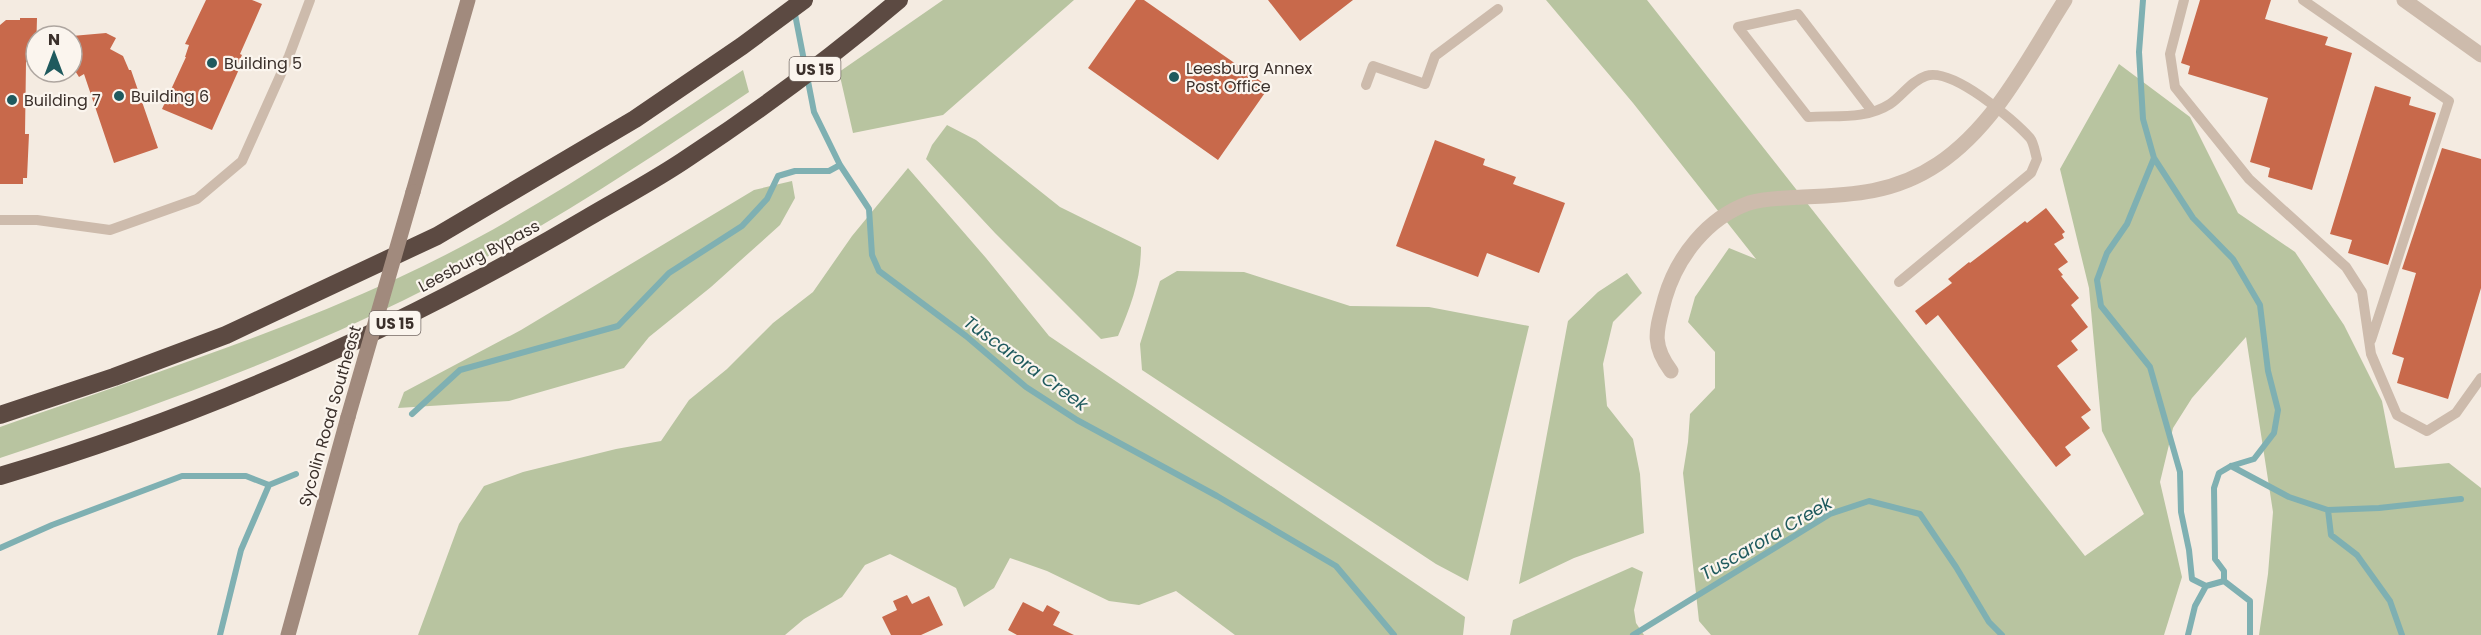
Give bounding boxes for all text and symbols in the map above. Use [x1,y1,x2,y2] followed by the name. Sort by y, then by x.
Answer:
[24,24,84,84] north arrow
[48,28,60,51] text: N
[224,52,302,75] place label: Building 5
[205,56,219,70] marker: Building 5
[790,57,840,81] road number: US 15
[1186,57,1312,98] place label: Leesburg Annex Post Office
[1167,70,1181,84] marker: Leesburg Annex Post Office
[131,85,209,108] place label: Building 6
[24,89,101,112] place label: Building 7
[112,89,126,103] marker: Building 6
[5,93,19,107] marker: Building 7
[414,214,544,298] street label: Leesburg Bypass
[959,309,1094,417] water label: Tuscarora Creek
[370,311,420,335] road number: US 15
[293,323,367,509] street label: Sycolin Road Southeast
[1695,490,1837,586] water label: Tuscarora Creek

